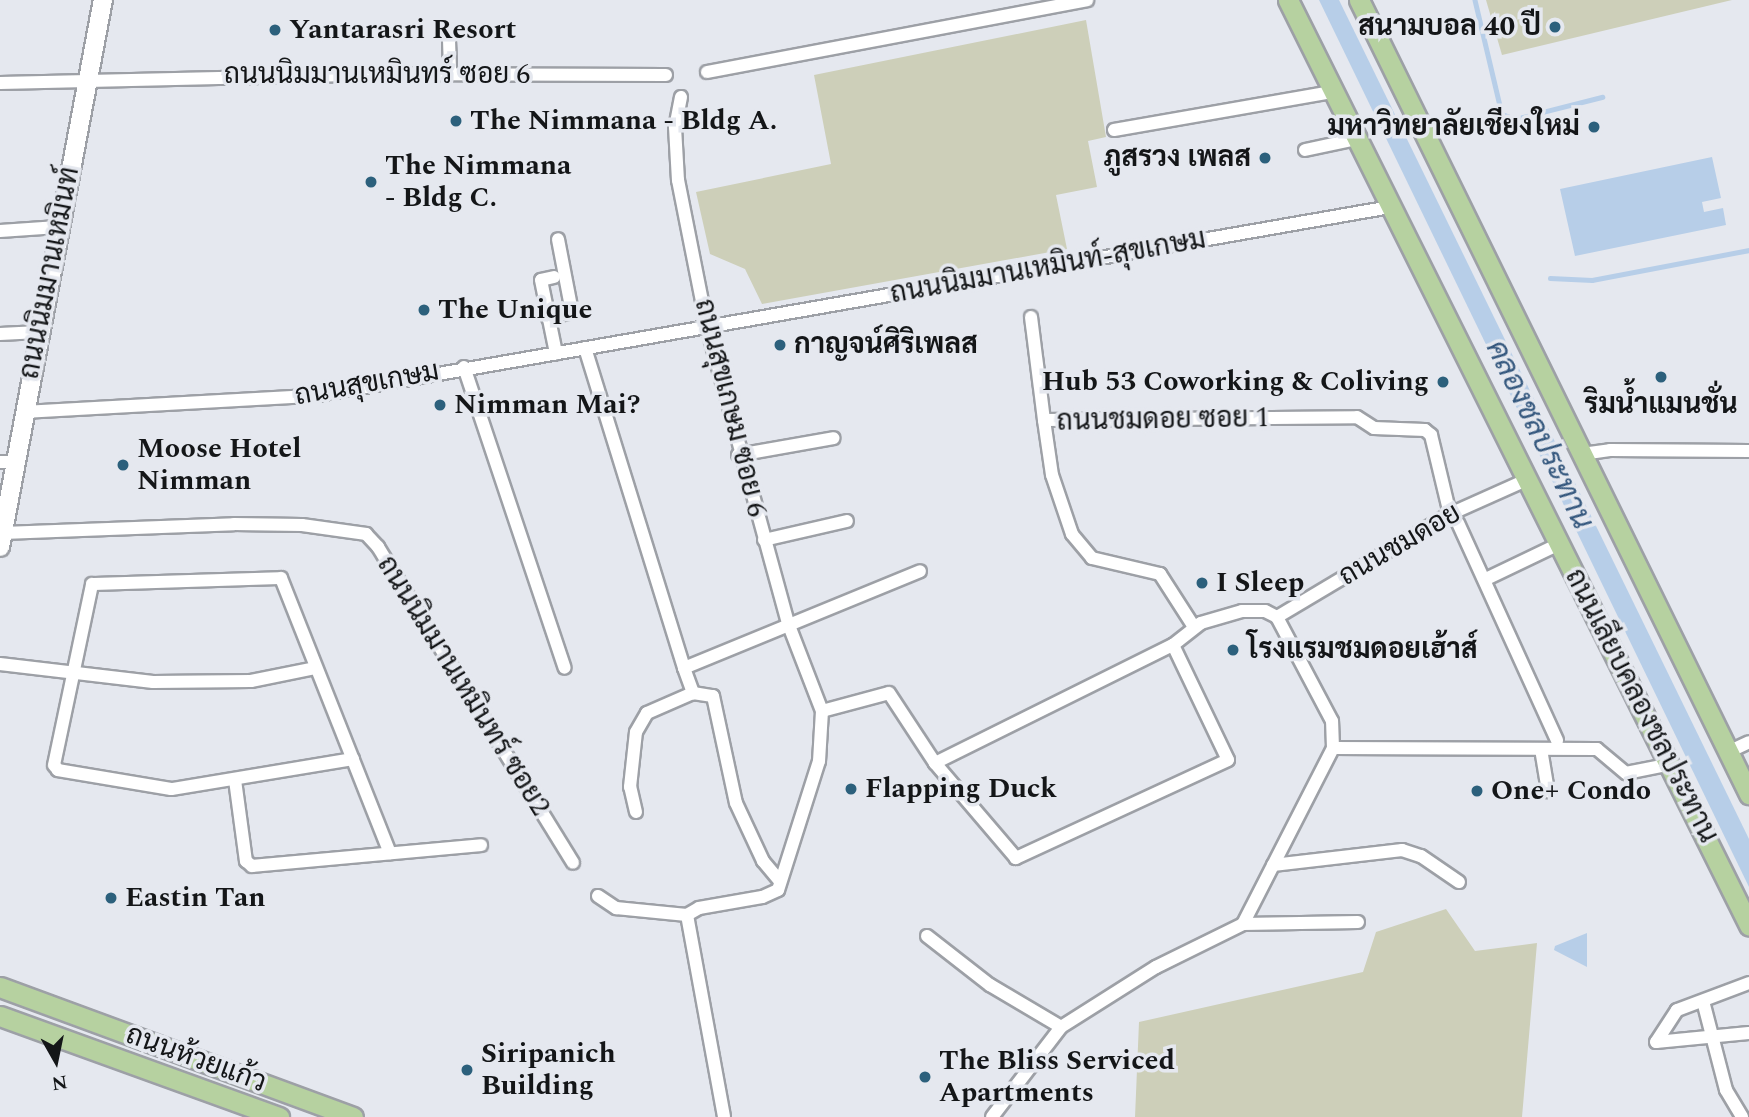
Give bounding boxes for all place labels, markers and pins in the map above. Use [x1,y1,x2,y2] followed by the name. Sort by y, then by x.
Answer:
[1358,10,1541,44] place label: สนามบอล 40 ปี
[289,13,516,47] place label: Yantarasri Resort
[1547,19,1563,35] marker: สนามบอล 40 ปี
[267,22,283,38] marker: Yantarasri Resort
[470,104,777,138] place label: The Nimmana - Bldg A.
[1327,110,1580,144] place label: มหาวิทยาลัยเชียงใหม่
[448,113,464,129] marker: The Nimmana - Bldg A.
[1586,119,1602,135] marker: มหาวิทยาลัยเชียงใหม่
[1104,141,1251,175] place label: ภูสรวง เพลส
[385,149,571,215] place label: The Nimmana - Bldg C.
[1257,150,1273,166] marker: ภูสรวง เพลส
[363,174,379,190] marker: The Nimmana - Bldg C.
[438,293,592,327] place label: The Unique
[416,302,432,318] marker: The Unique
[794,328,978,362] place label: กาญจน์ศิริเพลส
[772,337,788,353] marker: กาญจน์ศิริเพลส
[1042,365,1429,399] place label: Hub 53 Coworking & Coliving
[1653,369,1669,385] marker: ริมน้ำแมนชั่น
[1435,374,1451,390] marker: Hub 53 Coworking & Coliving
[454,388,640,422] place label: Nimman Mai?
[1584,388,1738,422] place label: ริมน้ำแมนชั่น
[432,397,448,413] marker: Nimman Mai?
[137,432,301,498] place label: Moose Hotel Nimman
[115,457,131,473] marker: Moose Hotel Nimman
[1216,566,1304,600] place label: I Sleep
[1194,575,1210,591] marker: I Sleep
[1247,633,1478,667] place label: โรงแรมชมดอยเฮ้าส์
[1225,642,1241,658] marker: โรงแรมชมดอยเฮ้าส์
[865,772,1057,806] place label: Flapping Duck
[1491,774,1651,808] place label: One+ Condo
[843,781,859,797] marker: Flapping Duck
[1469,783,1485,799] marker: One+ Condo
[125,881,266,915] place label: Eastin Tan
[103,890,119,906] marker: Eastin Tan
[481,1037,616,1103] place label: Siripanich Building
[939,1044,1175,1110] place label: The Bliss Serviced Apartments
[459,1062,475,1078] marker: Siripanich Building
[917,1069,933,1085] marker: The Bliss Serviced Apartments

